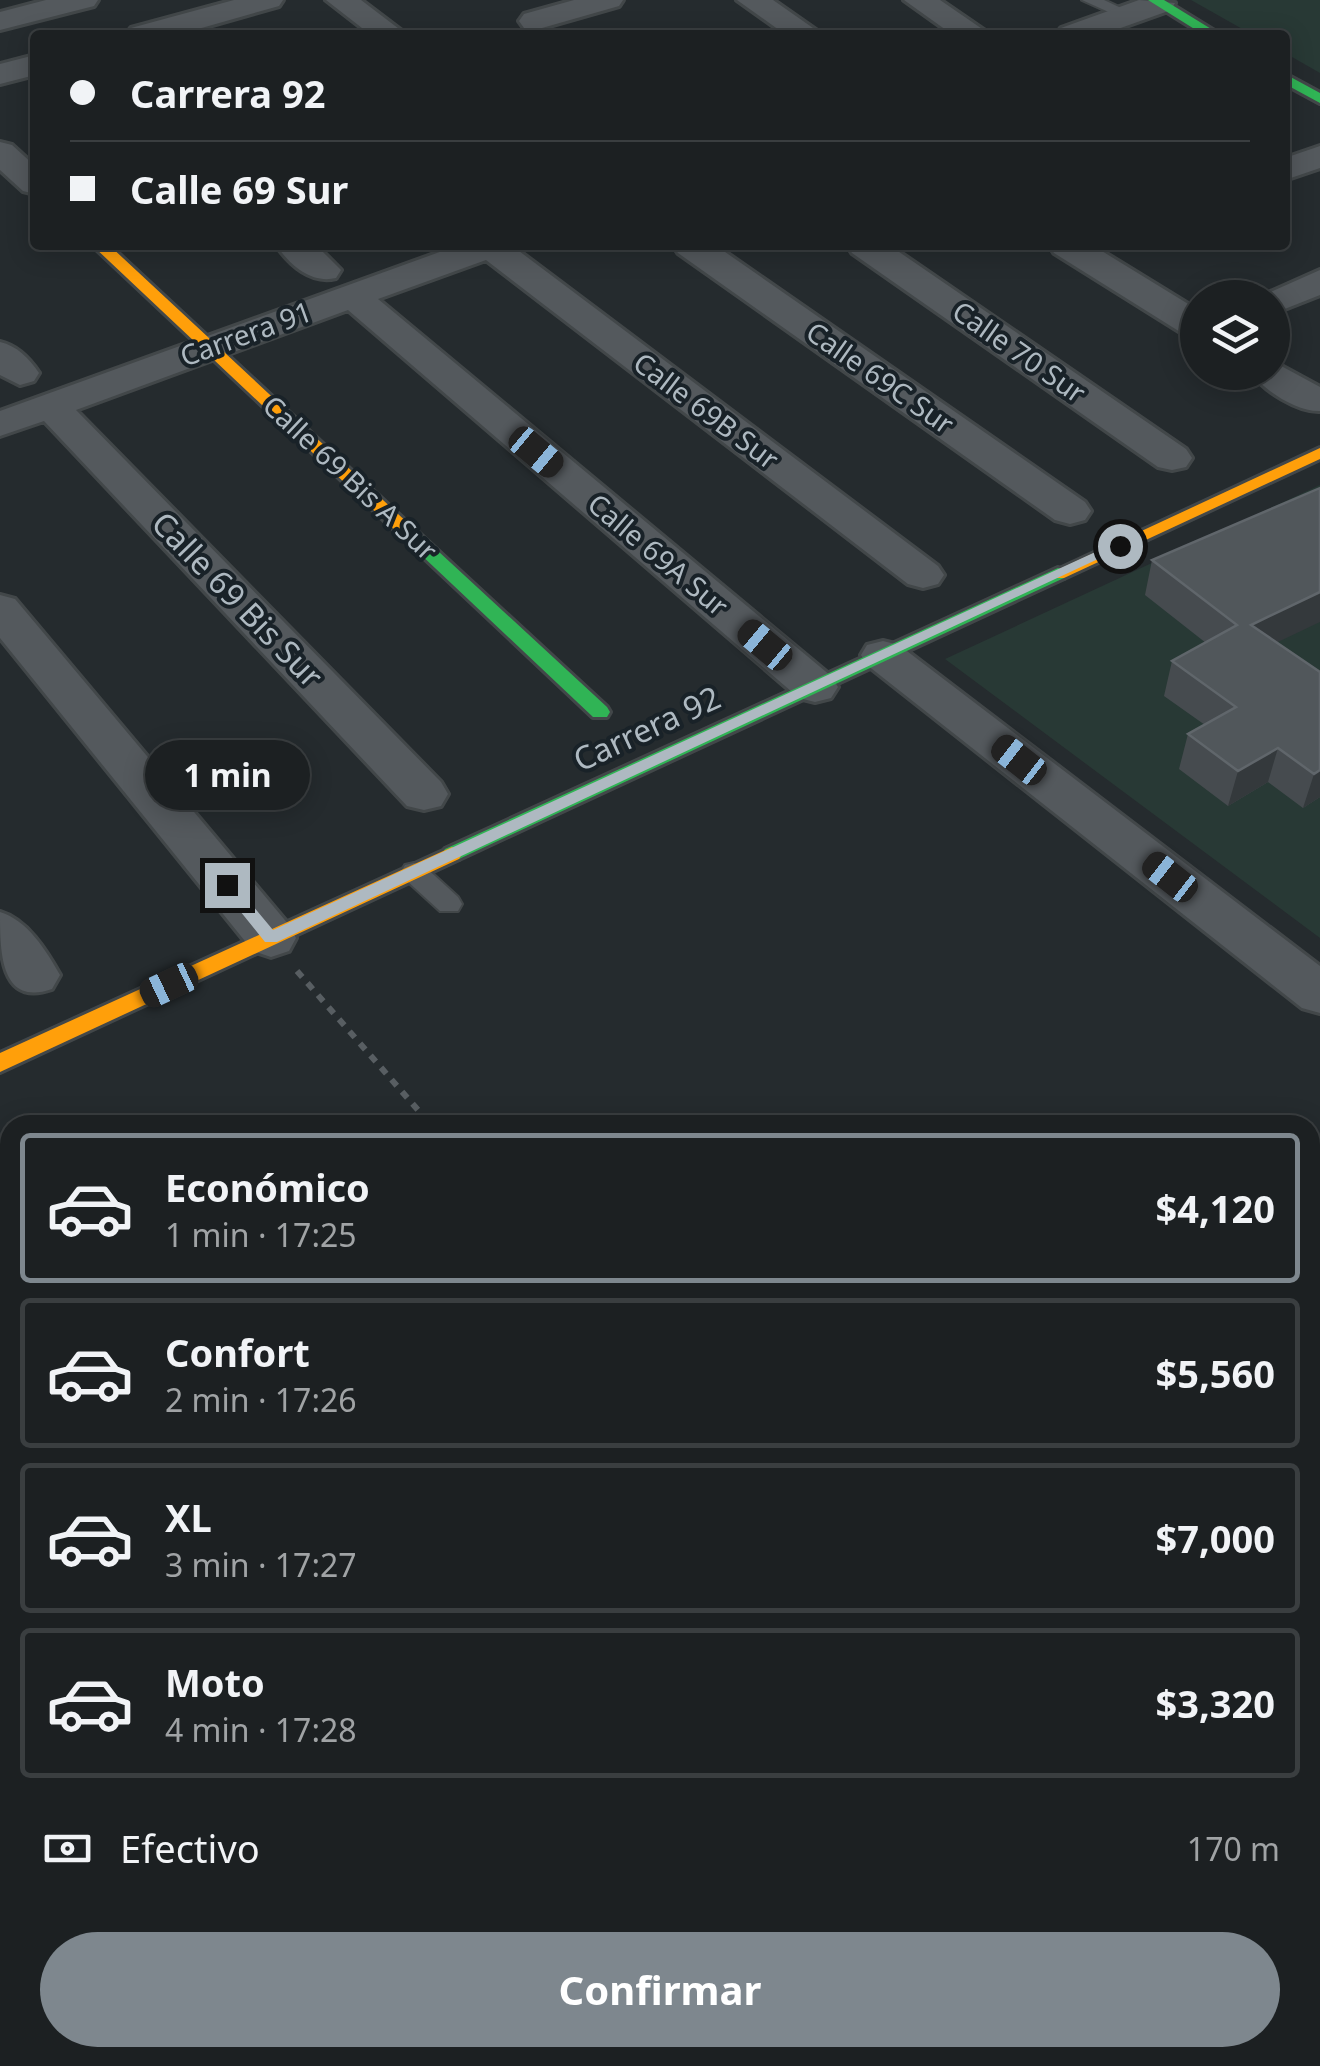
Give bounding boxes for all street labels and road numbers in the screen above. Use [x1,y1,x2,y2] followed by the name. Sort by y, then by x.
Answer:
[945,291,1094,411] street label: Calle 70 Sur
[174,292,317,374] street label: Carrera 91
[799,312,962,442] street label: Calle 69C Sur
[626,343,787,478] street label: Calle 69B Sur
[255,386,447,568] street label: Calle 69 Bis A Sur
[580,484,737,624] street label: Calle 69A Sur
[143,502,333,696] street label: Calle 69 Bis Sur
[566,675,727,780] street label: Carrera 92

